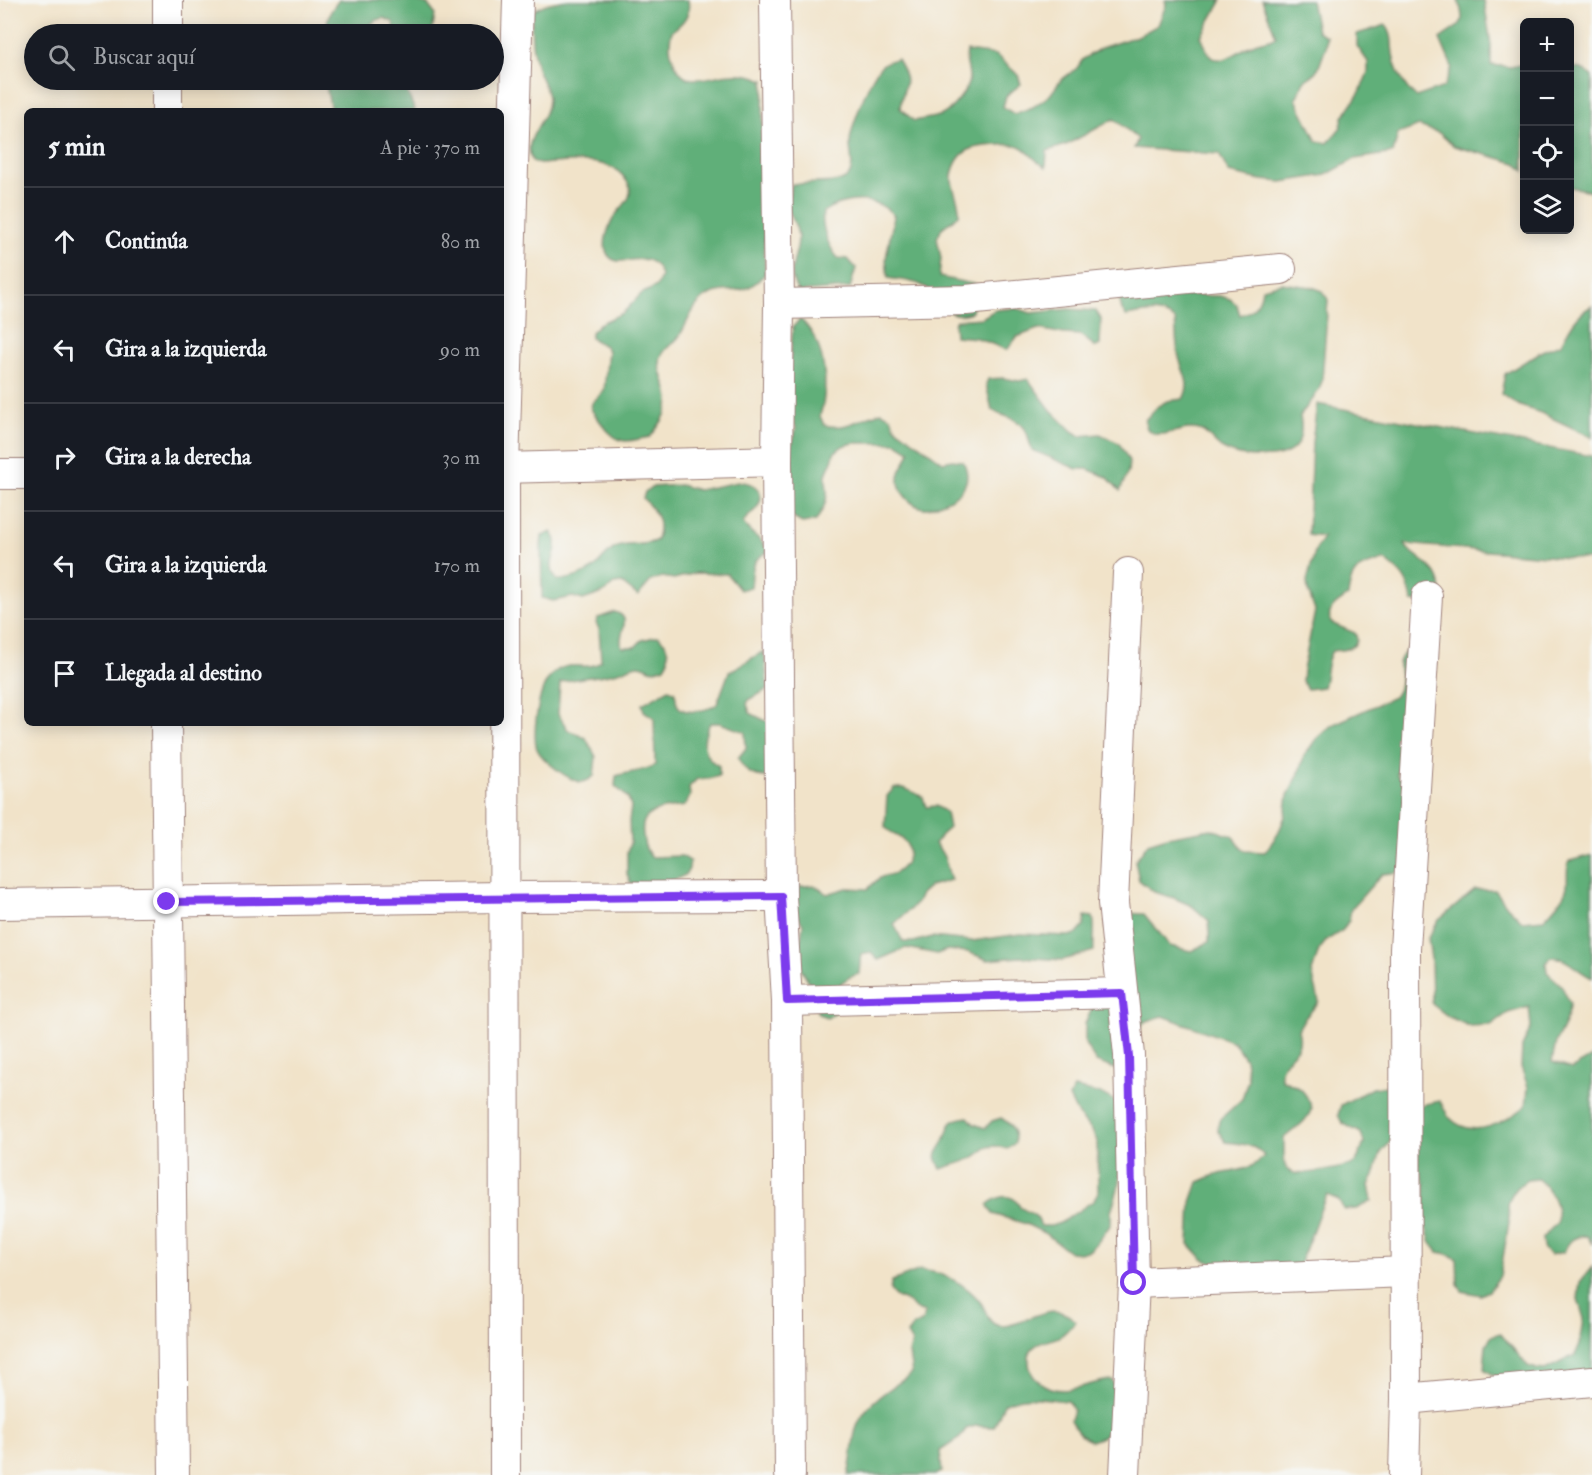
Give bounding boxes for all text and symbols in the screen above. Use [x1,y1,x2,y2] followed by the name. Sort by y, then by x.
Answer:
[1520,18,1574,234] map controls
[1520,18,1574,72] button: +
[24,24,504,90] search box
[45,41,78,74] icon: search
[93,43,195,71] text: Buscar aquí
[1520,72,1574,126] button: −
[1520,126,1574,180] button: locate
[48,131,105,163] text: 5 min
[380,135,480,160] text: A pie · 370 m
[1520,180,1574,234] button: layers
[48,225,81,258] icon: ahead
[105,227,188,255] text: Continúa
[441,229,480,254] text: 80 m
[48,333,81,366] icon: left
[105,335,266,363] text: Gira a la izquierda
[440,337,480,362] text: 90 m
[48,441,81,474] icon: right
[105,443,251,471] text: Gira a la derecha
[442,445,480,470] text: 30 m
[48,549,81,582] icon: left
[105,551,266,579] text: Gira a la izquierda
[434,553,480,578] text: 170 m
[48,657,81,690] icon: arrive
[105,659,262,687] text: Llegada al destino
[153,888,179,914] route end
[1120,1269,1146,1295] route start

